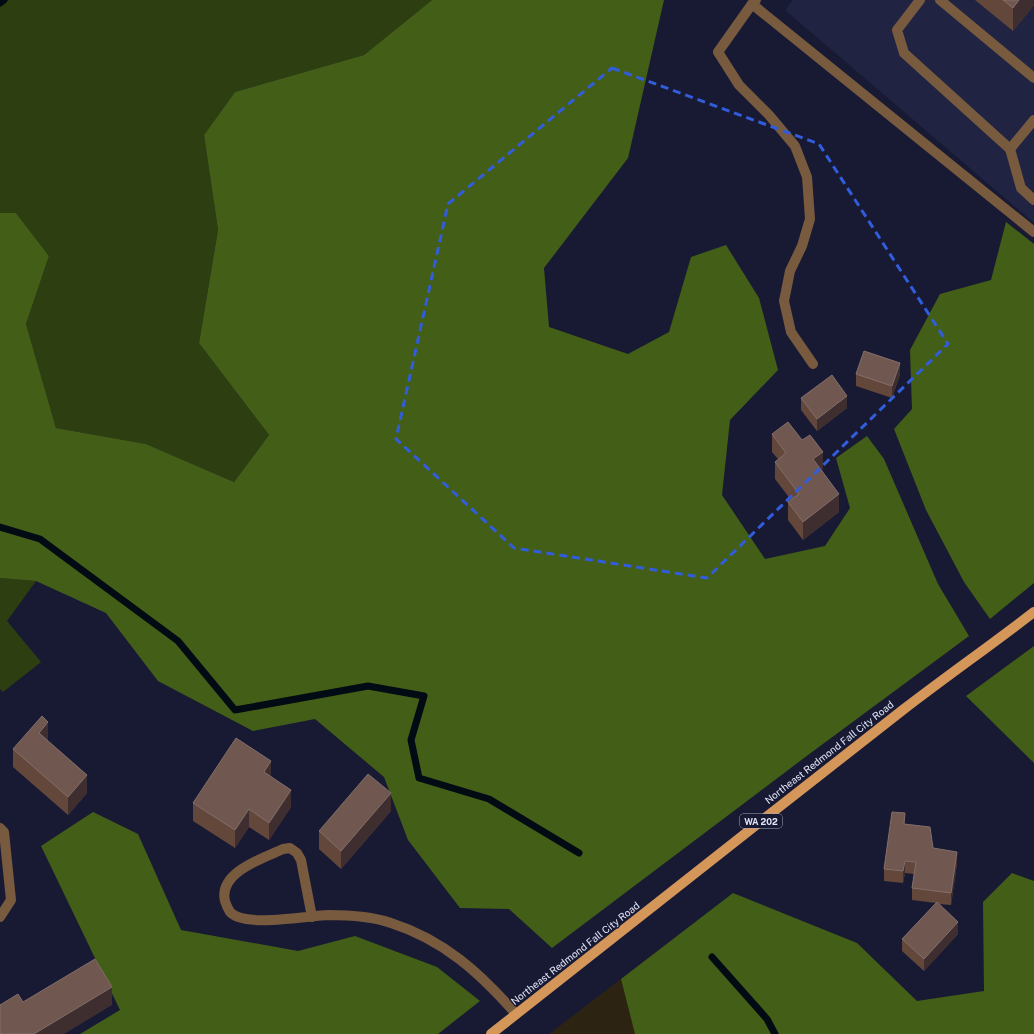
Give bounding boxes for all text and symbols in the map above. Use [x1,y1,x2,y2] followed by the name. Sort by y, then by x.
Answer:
[762,698,896,806] street label: Northeast Redmond Fall City Road
[740,814,782,828] road number: WA 202
[508,899,642,1007] street label: Northeast Redmond Fall City Road

